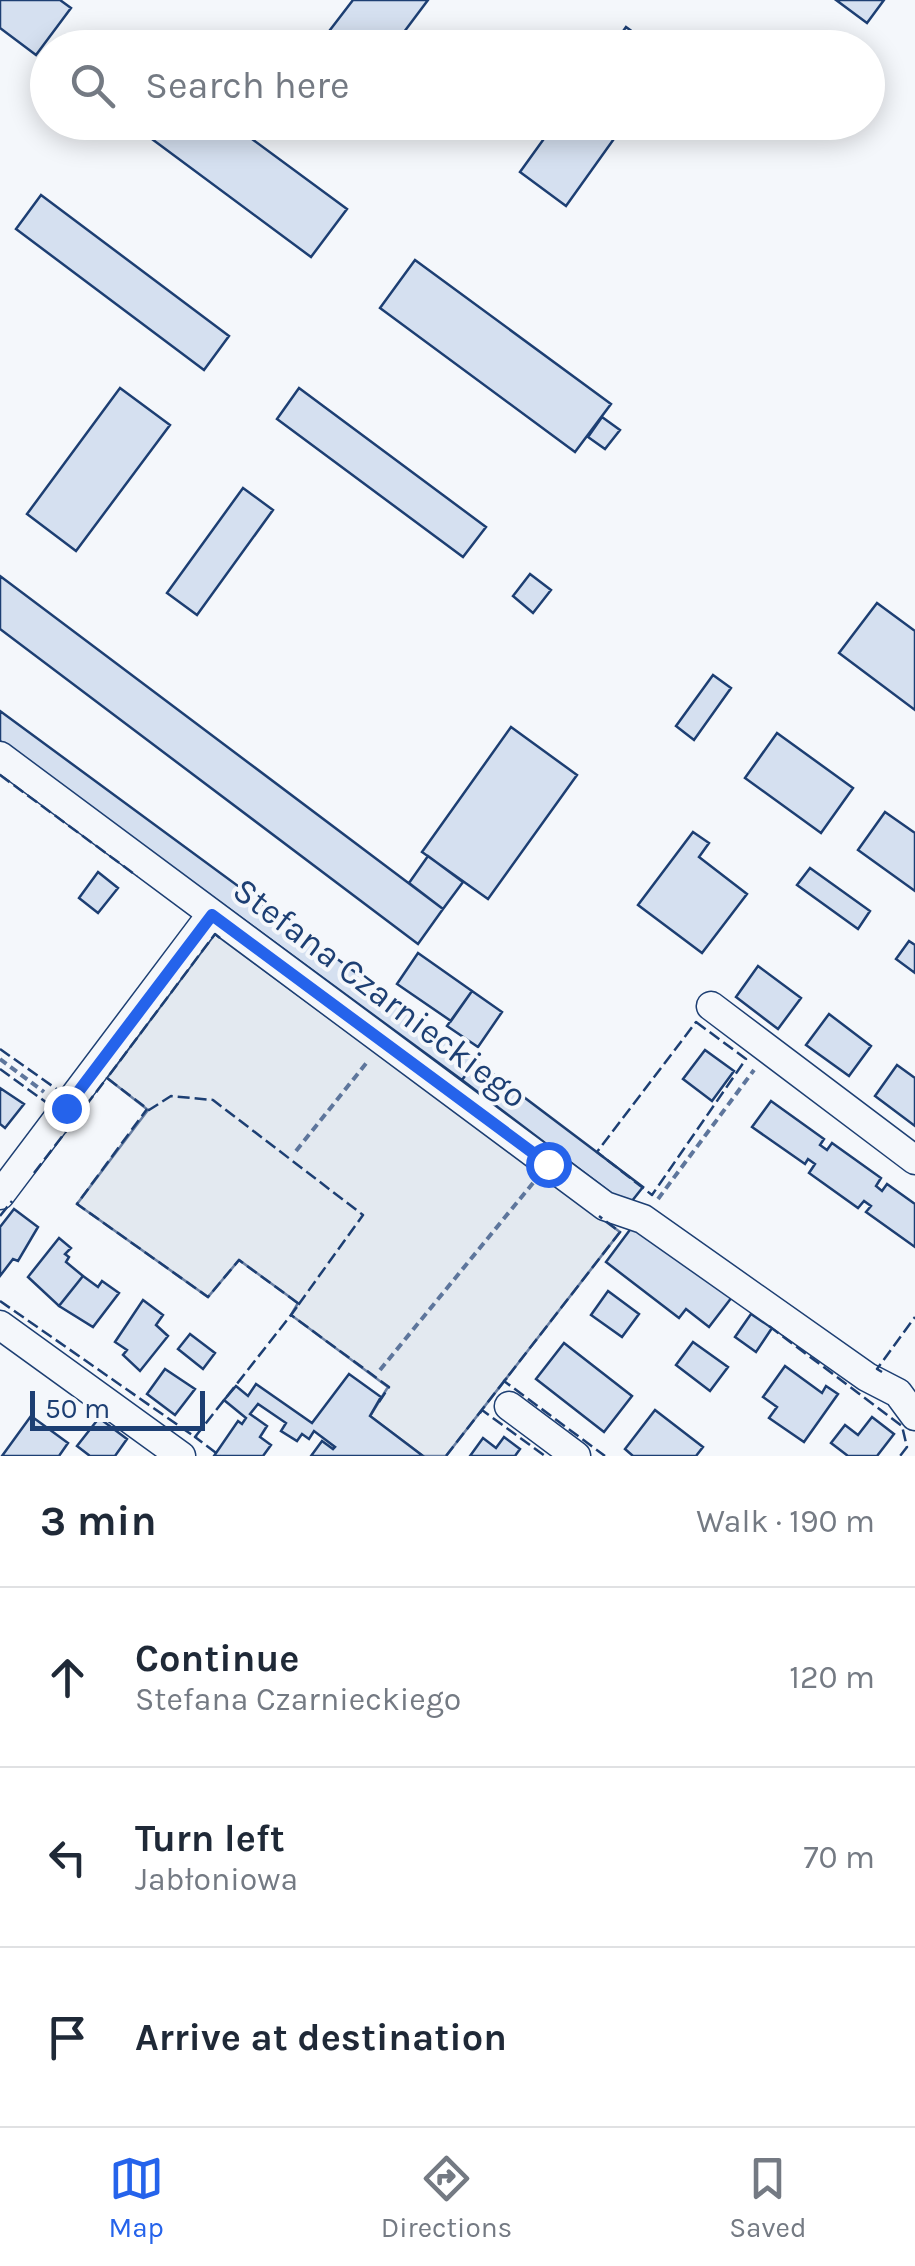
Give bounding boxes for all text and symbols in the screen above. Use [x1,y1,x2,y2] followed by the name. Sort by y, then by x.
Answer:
[30,30,885,140] search box
[65,58,120,113] icon: search
[145,63,349,108] text: Search here
[225,869,535,1117] street label: Stefana Czarnieckiego
[44,1086,90,1132] route end
[526,1142,572,1188] route start
[30,1386,205,1430] scale bar
[45,1392,110,1425] text: 50 m
[40,1496,157,1546] text: 3 min
[696,1503,875,1540] text: Walk · 190 m
[135,1636,299,1681] text: Continue
[40,1650,95,1705] icon: ahead
[789,1659,875,1696] text: 120 m
[135,1681,461,1718] text: Stefana Czarnieckiego
[135,1816,285,1861] text: Turn left
[40,1830,95,1885] icon: left
[803,1839,875,1876] text: 70 m
[135,1861,298,1898] text: Jabłoniowa
[40,2010,95,2065] icon: arrive
[135,2015,507,2060] text: Arrive at destination
[108,2151,164,2244] tab: Map
[381,2151,512,2244] tab: Directions
[729,2151,807,2244] tab: Saved

